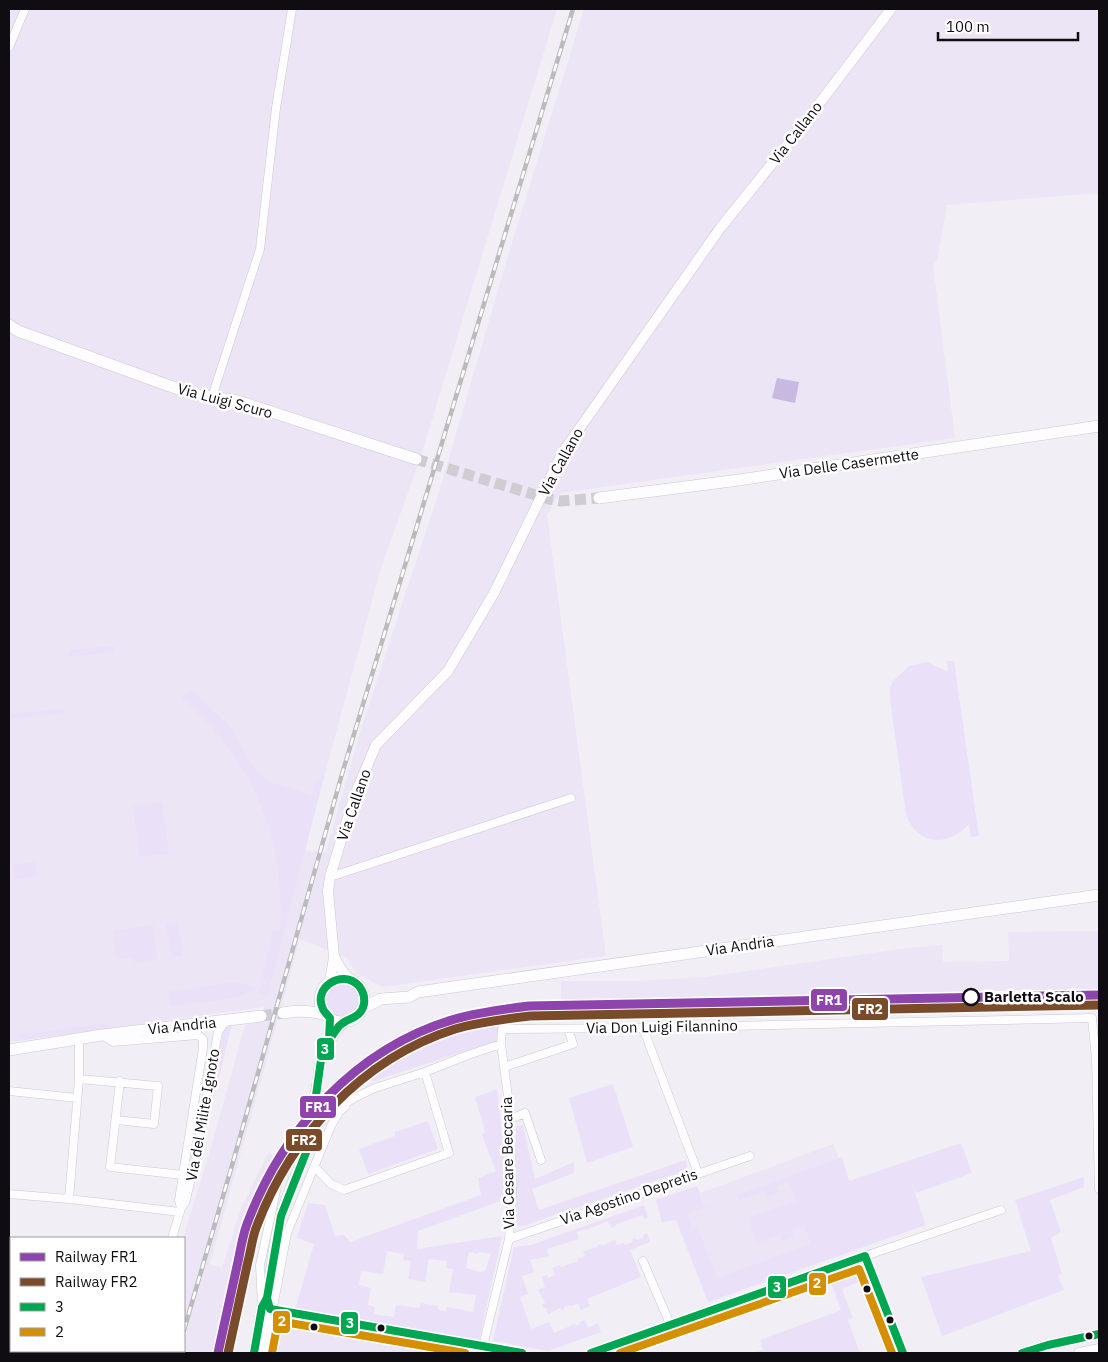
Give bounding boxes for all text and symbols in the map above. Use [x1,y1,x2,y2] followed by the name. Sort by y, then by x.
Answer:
[938,10,1078,42] scale bar
[946,17,990,36] text: 100 m
[765,97,826,168] street label: Via Callano
[175,379,275,422] street label: Via Luigi Scuro
[534,424,587,499] street label: Via Callano
[778,444,920,483] street label: Via Delle Casermette
[332,766,375,843] street label: Via Callano
[705,931,775,960] street label: Via Andria
[984,987,1084,1006] place label: Barletta Scalo
[810,988,848,1012] line badge: FR1
[962,988,980,1006] marker: Barletta Scalo
[816,991,843,1009] text: FR1
[851,997,889,1021] line badge: FR2
[857,1000,883,1018] text: FR2
[147,1012,217,1039] street label: Via Andria
[586,1016,738,1037] street label: Via Don Luigi Filannino
[316,1037,335,1061] line badge: 3
[321,1040,329,1058] text: 3
[182,1047,224,1183] street label: Via del Milite Ignoto
[299,1095,337,1119] line badge: FR1
[497,1096,518,1230] street label: Via Cesare Beccaria
[305,1098,332,1116] text: FR1
[285,1128,323,1152] line badge: FR2
[291,1131,317,1149] text: FR2
[558,1164,700,1229] street label: Via Agostino Depretis
[10,1237,185,1352] legend
[55,1247,138,1266] text: Railway FR1
[55,1272,138,1291] text: Railway FR2
[808,1272,827,1296] line badge: 2
[813,1274,821,1292] text: 2
[767,1275,787,1299] line badge: 3
[773,1278,781,1296] text: 3
[862,1284,872,1294] unlabelled marker
[55,1297,64,1316] text: 3
[272,1310,291,1334] line badge: 2
[340,1311,359,1335] line badge: 3
[278,1312,286,1330] text: 2
[346,1314,354,1332] text: 3
[885,1315,895,1325] unlabelled marker
[55,1322,64,1341] text: 2
[309,1322,319,1332] unlabelled marker
[376,1323,386,1333] unlabelled marker
[1084,1331,1094,1341] unlabelled marker

